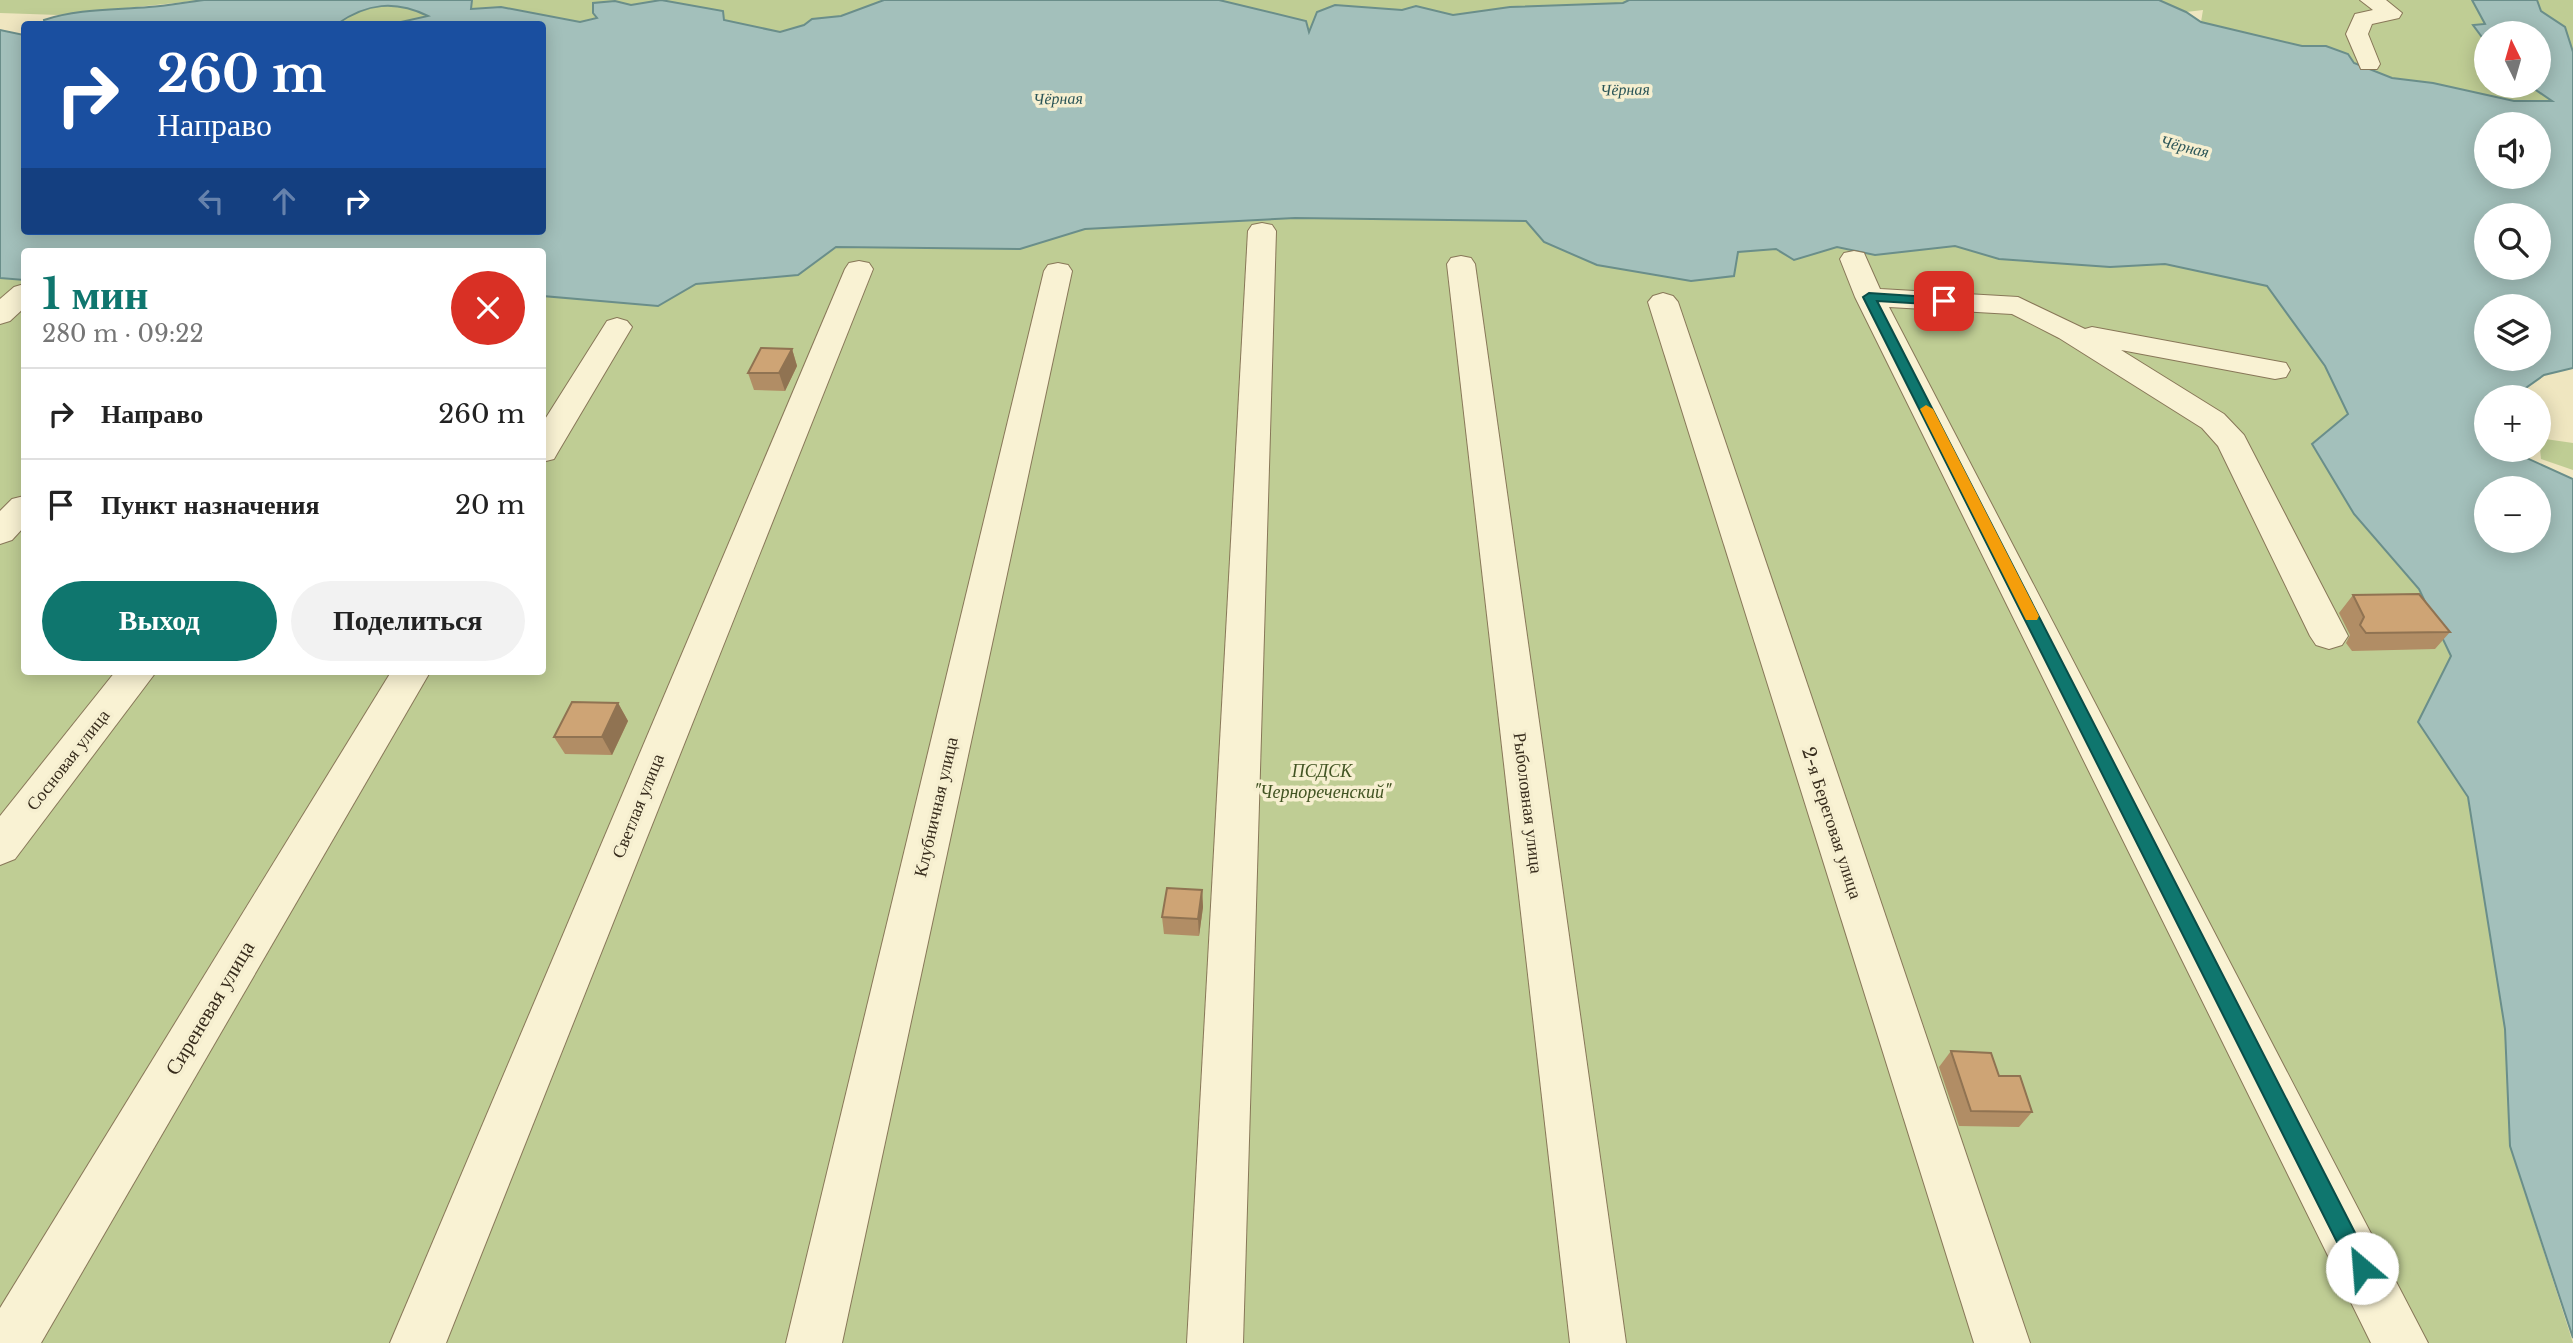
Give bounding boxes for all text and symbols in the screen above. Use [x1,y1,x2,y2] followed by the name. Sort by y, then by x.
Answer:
[2474,21,2552,98] north arrow
[2474,21,2551,553] map controls
[157,44,326,105] text: 260 m
[42,49,133,140] icon: right
[1600,79,1650,99] water label: Чёрная
[1033,88,1083,108] water label: Чёрная
[157,105,272,145] text: Направо
[2474,112,2551,189] button: sound
[2159,130,2211,162] water label: Чёрная
[192,182,230,220] icon: left
[265,182,303,220] icon: ahead
[338,182,376,220] icon: right
[2474,203,2551,280] button: search
[42,268,149,320] text: 1 мин
[451,271,525,345] button: close
[1914,271,1974,331] pin
[1925,282,1963,320] icon: arrive
[2474,294,2551,371] button: layers
[42,320,204,348] text: 280 m · 09:22
[2474,385,2551,462] button: +
[42,395,80,433] icon: right
[101,398,203,430] text: Направо
[438,398,525,430] text: 260 m
[2474,476,2551,553] button: −
[42,486,80,524] icon: arrive
[101,489,319,521] text: Пункт назначения
[455,489,525,521] text: 20 m
[42,581,277,661] button: Выход
[291,581,525,661] button: Поделиться
[22,705,114,815] street label: Сосновая улица
[1508,731,1548,875] street label: Рыболовная улица
[909,735,963,879] street label: Клубничная улица
[1797,744,1867,902] street label: 2-я Береговая улица
[607,751,669,861] street label: Светлая улица
[1254,760,1392,803] park label: ПСДСК "Чернореченский"
[160,936,261,1080] street label: Сиреневая улица
[2325,1231,2399,1305] position arrow

